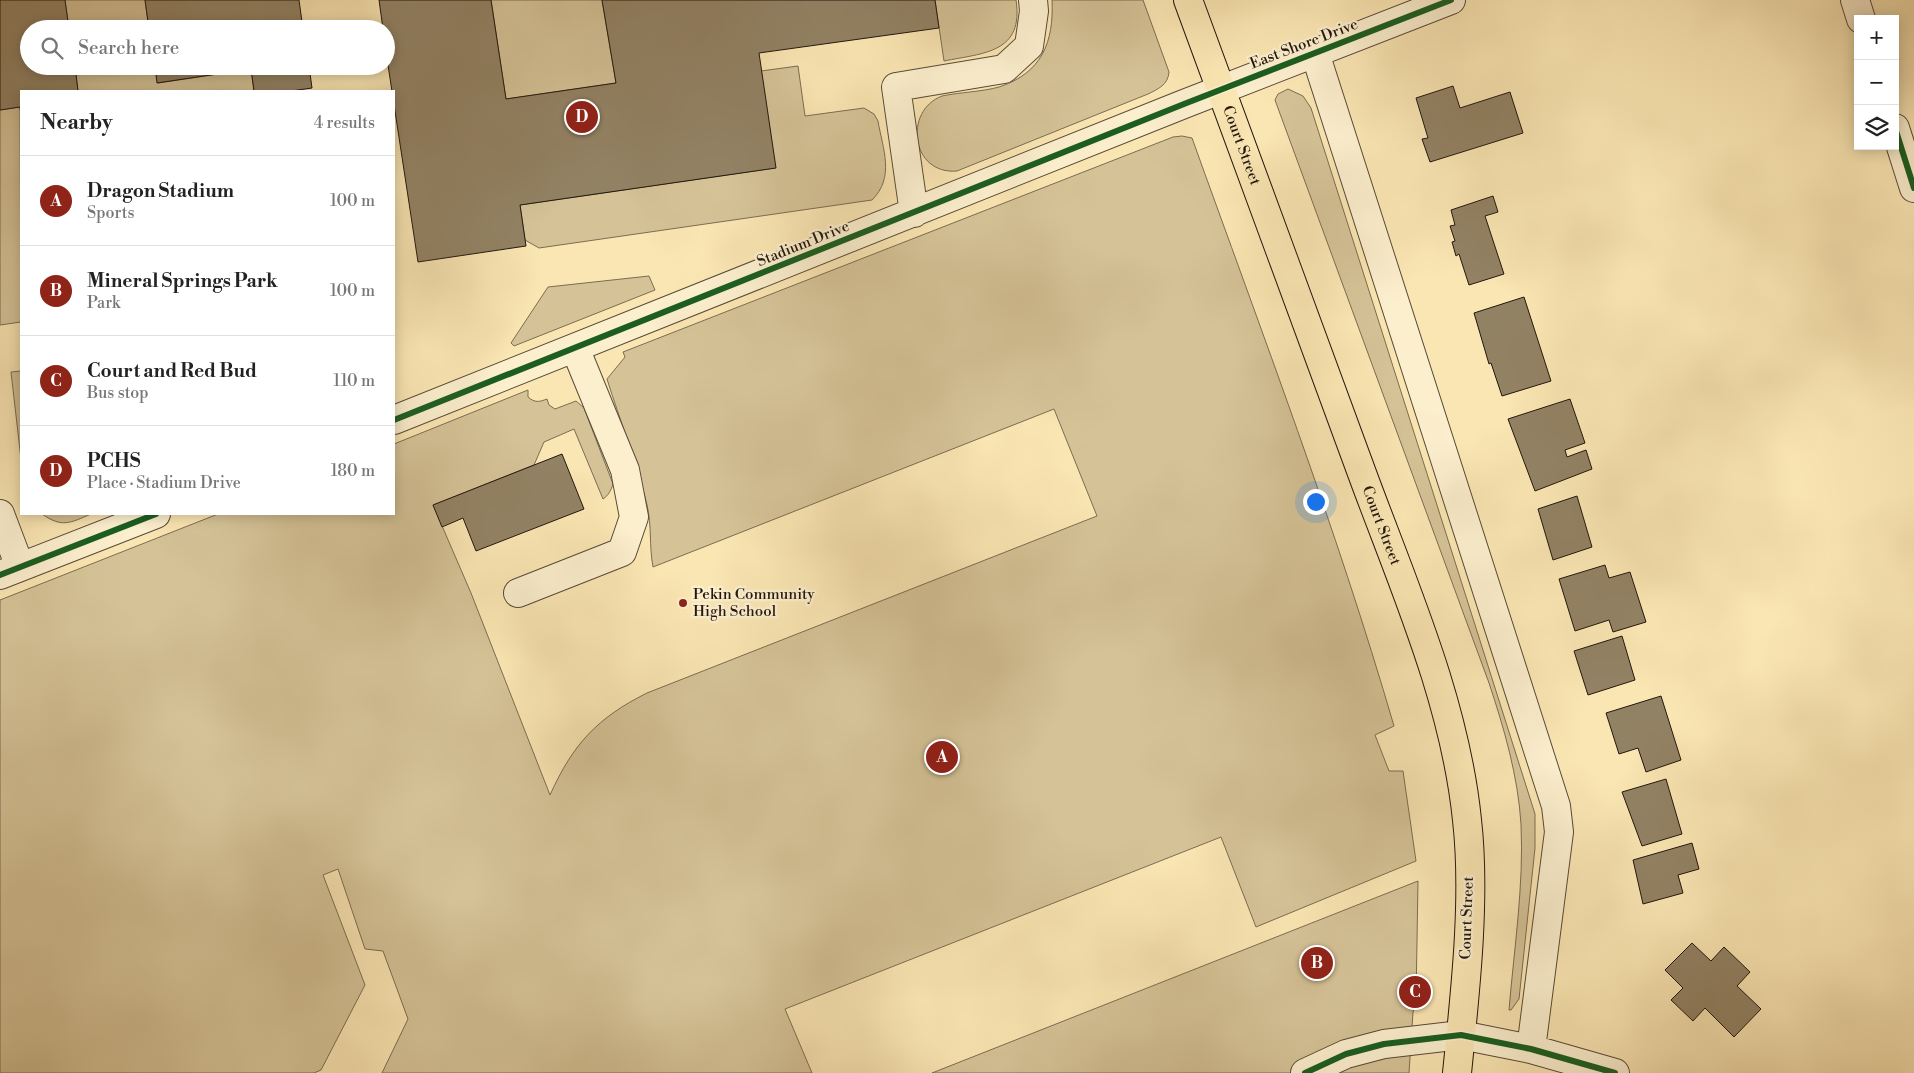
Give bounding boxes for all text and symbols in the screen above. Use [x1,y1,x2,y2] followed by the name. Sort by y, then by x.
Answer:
[1247,15,1361,73] street label: East Shore Drive
[1854,15,1899,150] map controls
[1854,15,1899,60] button: +
[20,20,395,75] search box
[38,34,66,62] icon: search
[78,36,179,60] text: Search here
[1854,60,1899,105] button: −
[566,98,598,136] pin: D
[1219,103,1265,188] street label: Court Street
[1854,105,1899,150] button: layers
[40,110,113,136] text: Nearby
[314,113,375,133] text: 4 results
[87,179,234,203] text: Dragon Stadium
[50,191,62,211] text: A
[330,191,375,211] text: 100 m
[87,203,134,223] text: Sports
[754,217,852,271] street label: Stadium Drive
[87,269,278,293] text: Mineral Springs Park
[50,281,62,301] text: B
[330,281,375,301] text: 100 m
[87,293,120,313] text: Park
[87,359,257,383] text: Court and Red Bud
[50,371,62,391] text: C
[333,371,375,391] text: 110 m
[87,383,149,403] text: Bus stop
[87,449,140,473] text: PCHS
[50,461,62,481] text: D
[331,461,375,481] text: 180 m
[87,473,241,493] text: Place · Stadium Drive
[1358,483,1406,568] street label: Court Street
[1303,489,1329,515] your location
[693,585,815,621] place label: Pekin Community High School
[677,597,689,609] marker: Pekin Community High School
[926,738,958,776] pin: A
[1456,875,1478,960] street label: Court Street
[1301,944,1333,982] pin: B
[1399,973,1431,1011] pin: C

